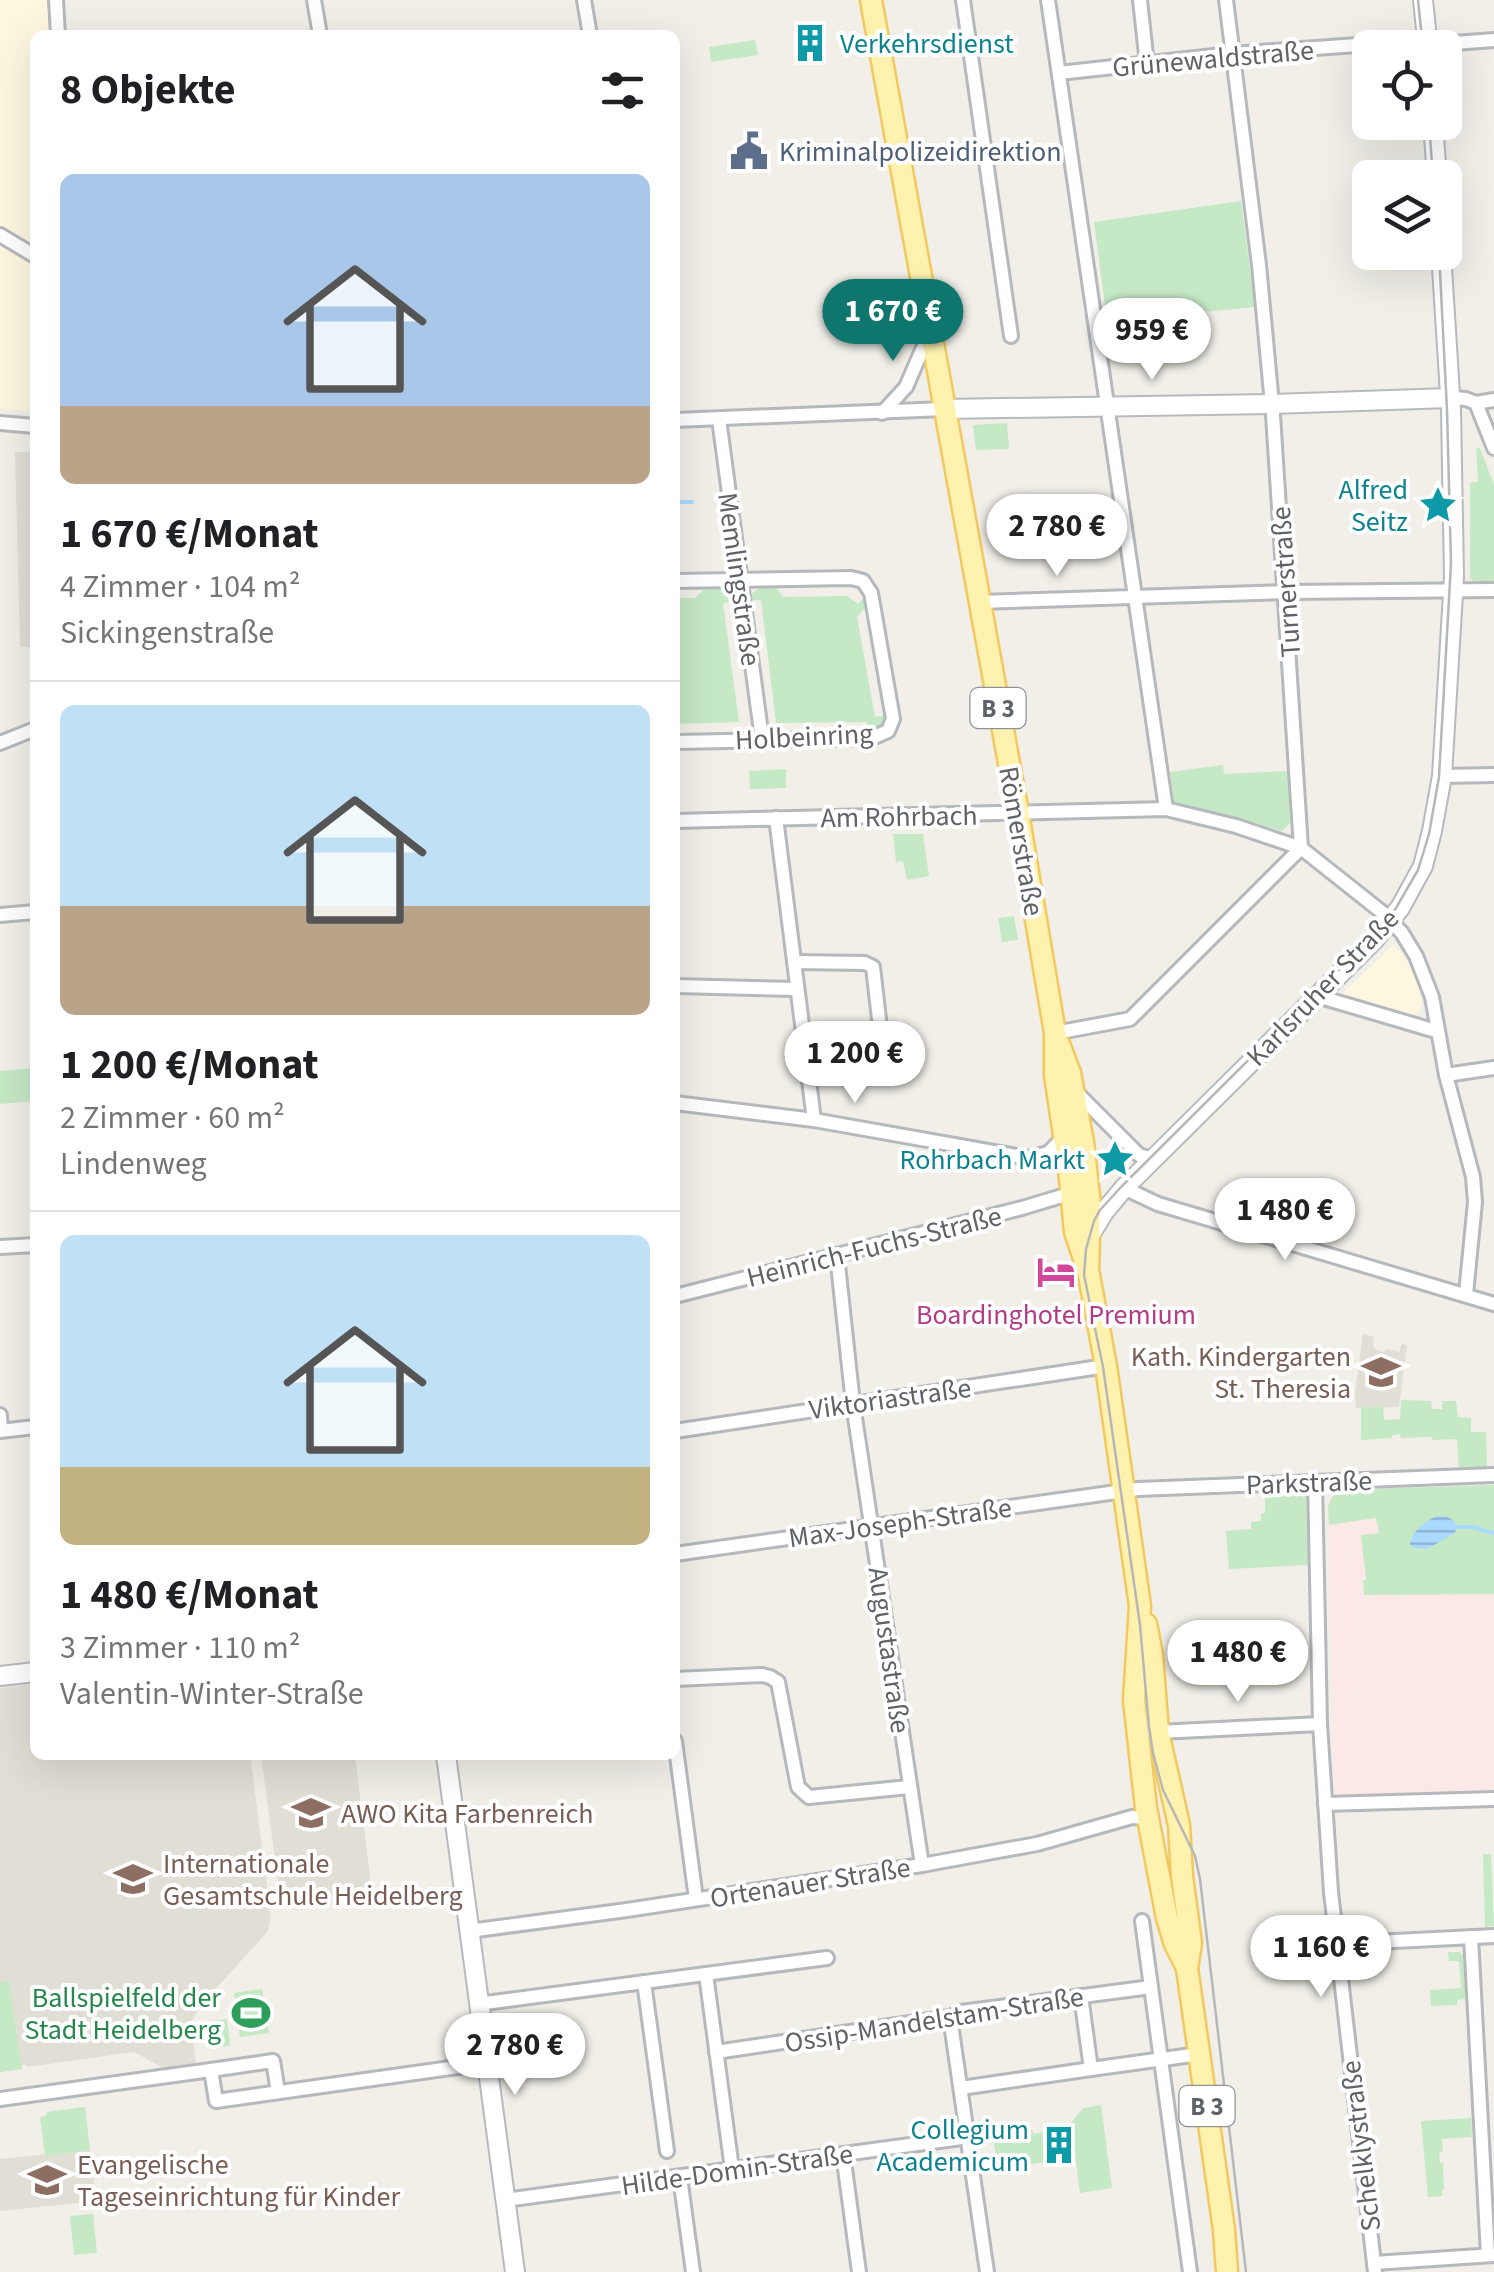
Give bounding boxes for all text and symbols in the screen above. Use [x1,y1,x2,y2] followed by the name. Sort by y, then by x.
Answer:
[789,22,831,64] building icon: Verkehrsdienst
[840,24,1014,64] place label: Verkehrsdienst
[1111,30,1315,88] street label: Grünewaldstraße
[1352,30,1462,270] map controls
[1352,30,1462,140] button: locate
[60,60,235,120] text: 8 Objekte
[595,63,650,118] icon: filters
[728,130,770,172] public building icon: Kriminalpolizeidirektion
[779,132,1062,172] place label: Kriminalpolizeidirektion
[1352,160,1462,270] button: layers
[265,239,445,419] icon: home
[801,279,985,364] pin: 1 670 €
[844,288,942,334] text: 1 670 €
[1082,298,1222,383] pin: 959 €
[1115,307,1189,353] text: 959 €
[1339,470,1408,542] place label: Alfred Seitz
[1417,484,1459,526] place icon: Alfred Seitz
[707,490,771,668] street label: Memlingstraße
[965,494,1149,579] pin: 2 780 €
[1008,503,1106,549] text: 2 780 €
[60,504,319,564] text: 1 670 €/Monat
[1261,505,1311,659] street label: Turnerstraße
[60,564,301,610] text: 4 Zimmer · 104 m²
[60,610,274,656] text: Sickingenstraße
[970,688,1026,728] road number: B 3
[734,713,874,761] street label: Holbeinring
[988,763,1054,919] street label: Römerstraße
[265,770,445,950] icon: home
[820,796,978,838] street label: Am Rohrbach
[1237,900,1408,1075] street label: Karlsruher Straße
[763,1021,947,1106] pin: 1 200 €
[806,1030,904,1076] text: 1 200 €
[60,1035,319,1095] text: 1 200 €/Monat
[60,1095,285,1141] text: 2 Zimmer · 60 m²
[1094,1138,1136,1180] place icon: Rohrbach Markt
[899,1140,1086,1180] place label: Rohrbach Markt
[60,1141,207,1187] text: Lindenweg
[1193,1178,1377,1263] pin: 1 480 €
[1236,1187,1334,1233] text: 1 480 €
[743,1196,1006,1298] street label: Heinrich-Fuchs-Straße
[1035,1251,1077,1293] hotel icon: Boardinghotel Premium
[916,1295,1196,1335] place label: Boardinghotel Premium
[265,1300,445,1480] icon: home
[1131,1337,1351,1409] place label: Kath. Kindergarten St. Theresia
[1360,1351,1402,1393] school or university icon: Kath. Kindergarten St. Theresia
[806,1368,974,1430] street label: Viktoriastraße
[1245,1461,1373,1505] street label: Parkstraße
[786,1488,1014,1558] street label: Max-Joseph-Straße
[858,1564,920,1736] street label: Augustastraße
[60,1565,319,1625] text: 1 480 €/Monat
[1146,1620,1330,1705] pin: 1 480 €
[60,1625,301,1671] text: 3 Zimmer · 110 m²
[1189,1629,1287,1675] text: 1 480 €
[60,1671,364,1717] text: Valentin-Winter-Straße
[290,1792,332,1834] school or university icon: AWO Kita Farbenreich
[341,1794,594,1834] place label: AWO Kita Farbenreich
[163,1844,463,1916] place label: Internationale Gesamtschule Heidelberg
[707,1847,913,1919] street label: Ortenauer Straße
[112,1858,154,1900] school or university icon: Internationale Gesamtschule Heidelberg
[1229,1915,1413,2000] pin: 1 160 €
[1272,1924,1370,1970] text: 1 160 €
[782,1977,1087,2063] street label: Ossip-Mandelstam-Straße
[25,1978,221,2050] place label: Ballspielfeld der Stadt Heidelberg
[230,1992,272,2034] sports icon: Ballspielfeld der Stadt Heidelberg
[423,2013,607,2098] pin: 2 780 €
[466,2022,564,2068] text: 2 780 €
[1331,2058,1391,2234] street label: Schelklystraße
[1180,2086,1234,2126] road number: B 3
[876,2110,1029,2182] place label: Collegium Academicum
[1038,2124,1080,2166] building icon: Collegium Academicum
[619,2134,856,2206] street label: Hilde-Domin-Straße
[77,2145,400,2217] place label: Evangelische Tageseinrichtung für Kinder
[26,2159,68,2201] school or university icon: Evangelische Tageseinrichtung für Kinder

